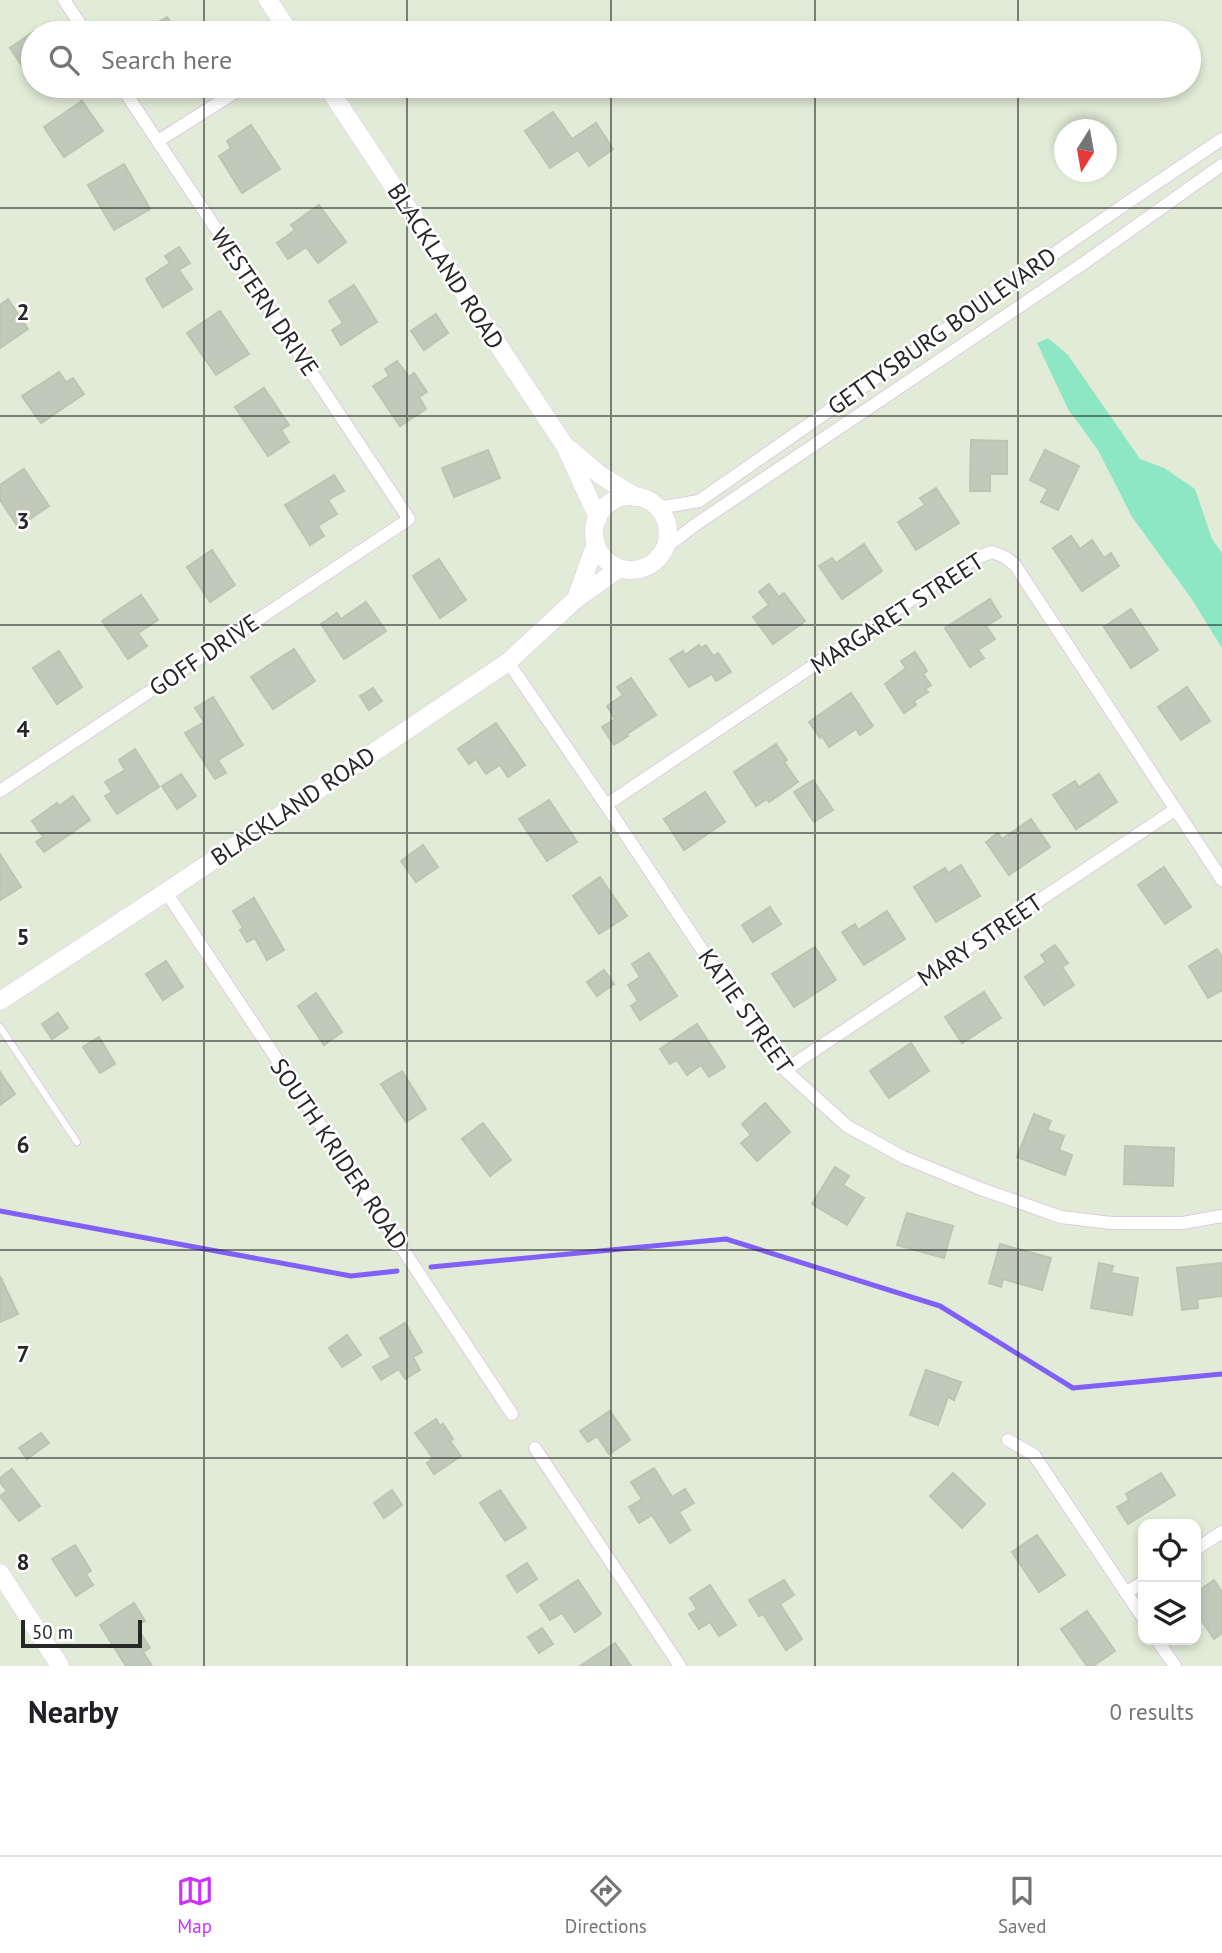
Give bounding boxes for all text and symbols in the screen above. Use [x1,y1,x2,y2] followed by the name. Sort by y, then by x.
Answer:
[21,21,1201,98] search box
[45,41,83,79] icon: search
[101,43,232,76] text: Search here
[1054,119,1117,182] north arrow
[381,177,511,355] street label: BLACKLAND ROAD
[204,222,326,382] street label: WESTERN DRIVE
[822,240,1062,422] street label: GETTYSBURG BOULEVARD
[16,297,30,326] text: 2
[16,506,30,535] text: 3
[805,545,989,681] street label: MARGARET STREET
[143,607,265,703] street label: GOFF DRIVE
[16,714,30,743] text: 4
[205,739,381,873] street label: BLACKLAND ROAD
[911,887,1049,993] street label: MARY STREET
[16,922,30,951] text: 5
[692,943,800,1079] street label: KATIE STREET
[263,1052,415,1256] street label: SOUTH KRIDER ROAD
[16,1130,30,1159] text: 6
[16,1339,30,1368] text: 7
[1138,1519,1201,1645] map controls
[1138,1519,1201,1582] button: locate
[16,1547,30,1576] text: 8
[1138,1582,1201,1645] button: layers
[21,1617,142,1649] scale bar
[32,1620,73,1644] text: 50 m
[28,1692,118,1731] text: Nearby
[1110,1697,1194,1726] text: 0 results
[176,1872,214,1938] tab: Map
[565,1872,647,1938] tab: Directions
[998,1872,1046,1938] tab: Saved

